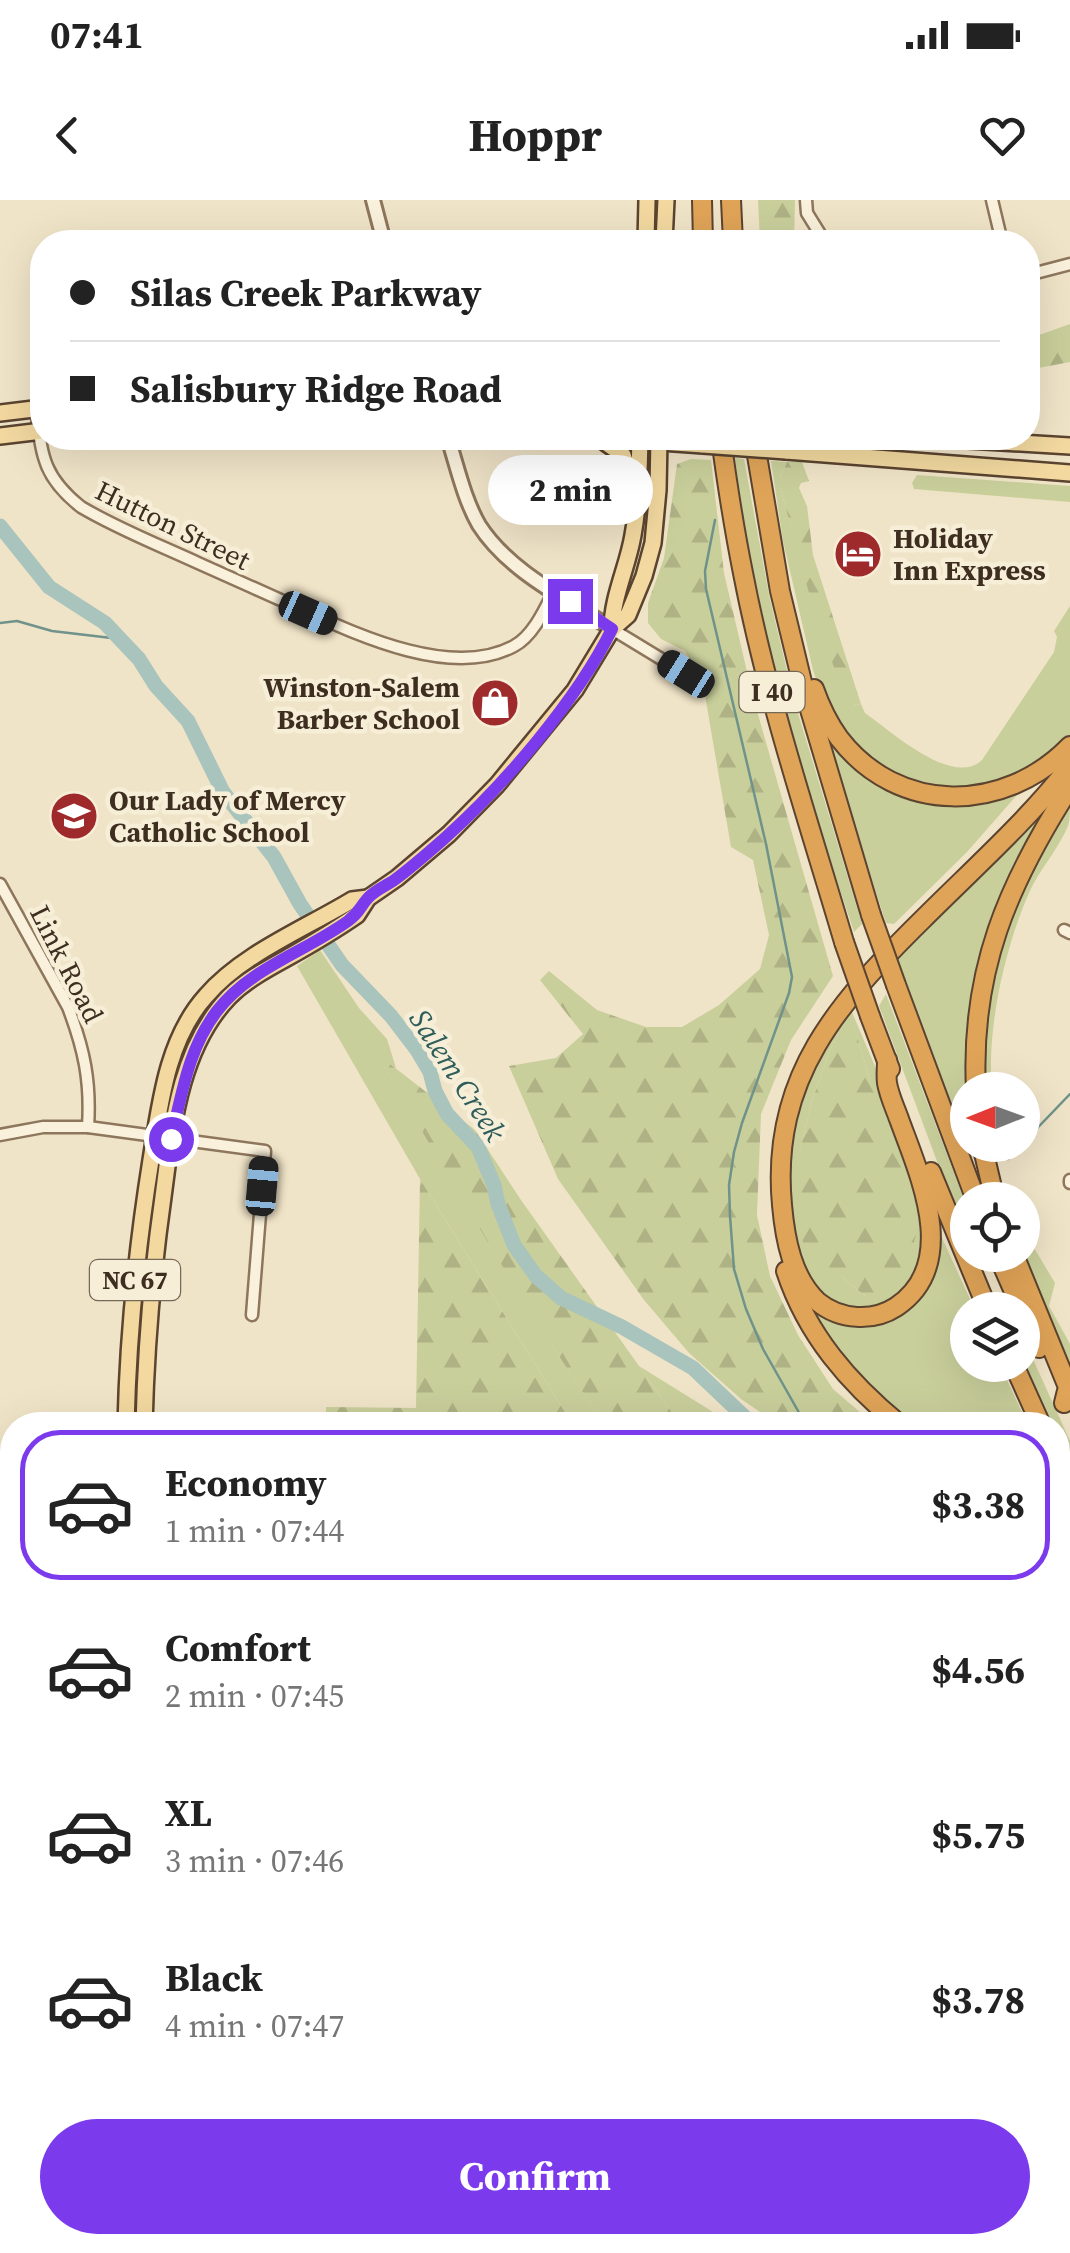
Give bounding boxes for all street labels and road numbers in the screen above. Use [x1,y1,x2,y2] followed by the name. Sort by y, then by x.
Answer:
[89,471,257,579] street label: Hutton Street
[740,672,804,712] road number: I 40
[21,899,113,1029] street label: Link Road
[90,1260,180,1300] road number: NC 67

